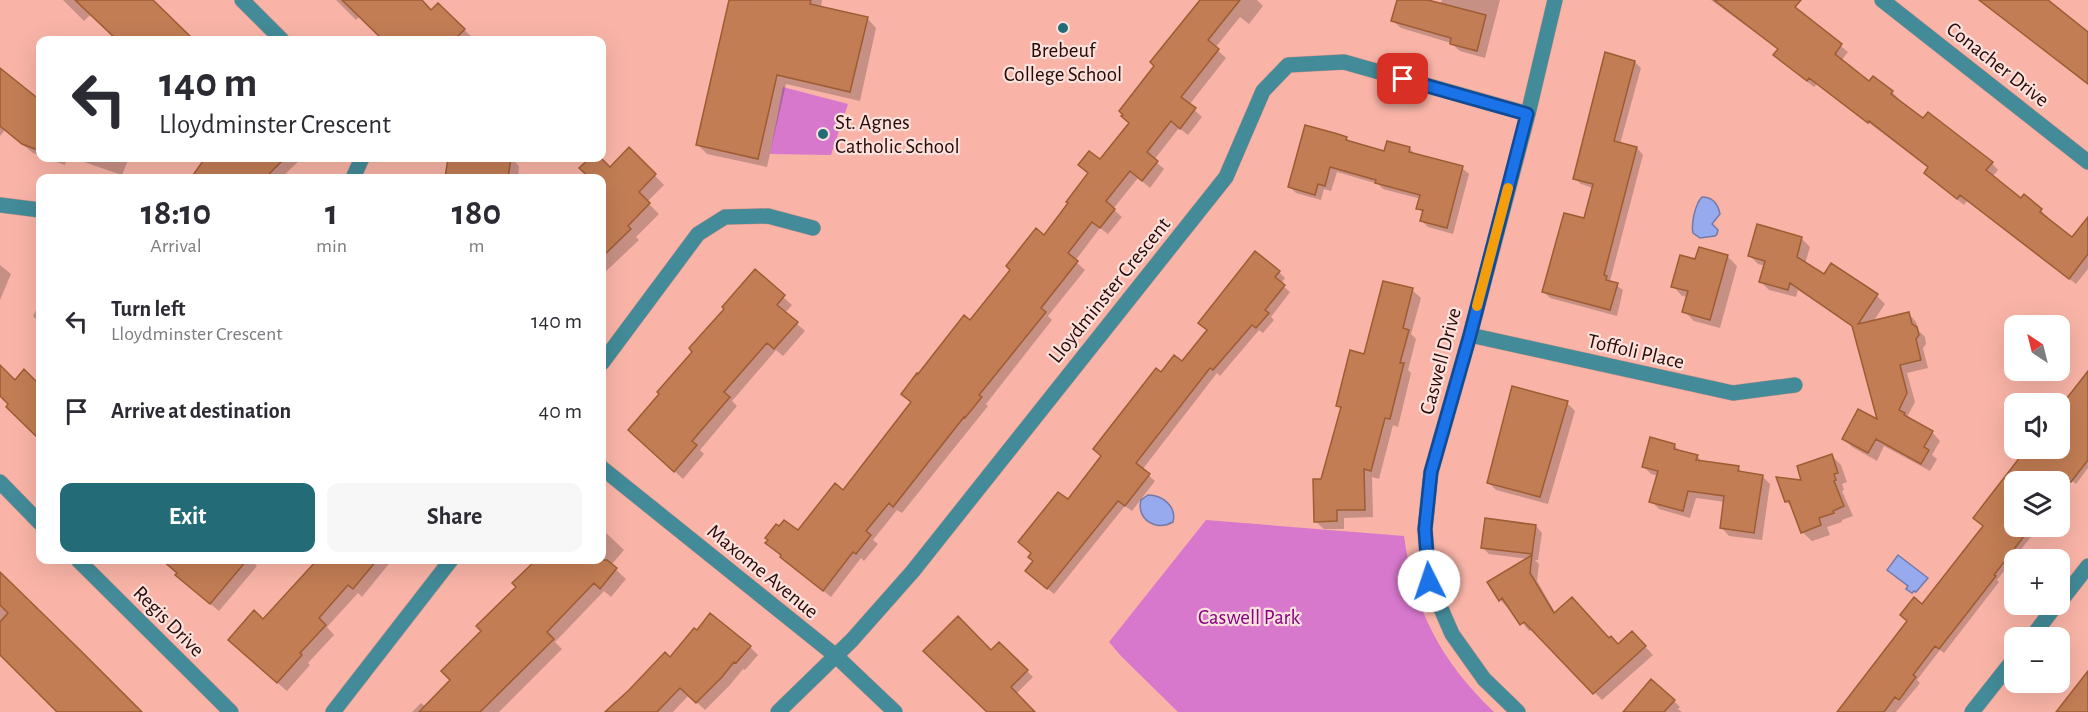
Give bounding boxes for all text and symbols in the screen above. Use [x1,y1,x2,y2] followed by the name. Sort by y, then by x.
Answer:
[1942,18,2053,111] street label: Conacher Drive
[1056,21,1070,35] marker: Brebeuf College School
[1004,40,1122,85] place label: Brebeuf College School
[1377,53,1428,104] pin
[60,60,138,138] icon: left
[159,62,257,104] text: 140 m
[1386,62,1419,95] icon: arrive
[159,111,391,138] text: Lloydminster Crescent
[835,112,960,157] place label: St. Agnes Catholic School
[816,127,830,141] marker: St. Agnes Catholic School
[141,195,211,231] text: 18:10
[325,195,338,231] text: 1
[452,195,501,231] text: 180
[1044,213,1174,367] street label: Lloydminster Crescent
[150,236,202,256] text: Arrival
[316,236,347,256] text: min
[469,236,485,256] text: m
[111,298,185,320] text: Turn left
[60,305,93,338] icon: left
[1416,306,1465,417] street label: Caswell Drive
[531,310,582,332] text: 140 m
[2004,315,2070,381] north arrow
[2004,315,2070,693] map controls
[111,324,283,344] text: Lloydminster Crescent
[1585,330,1686,373] street label: Toffoli Place
[2004,393,2070,459] button: sound
[60,395,93,428] icon: arrive
[111,400,291,422] text: Arrive at destination
[539,400,582,422] text: 40 m
[2004,471,2070,537] button: layers
[60,483,315,552] button: Exit
[327,483,582,552] button: Share
[703,520,822,622] street label: Maxome Avenue
[1397,549,1461,613] position arrow
[2004,549,2070,615] button: +
[129,582,208,661] street label: Regis Drive
[1198,607,1300,628] park label: Caswell Park
[2004,627,2070,693] button: −

